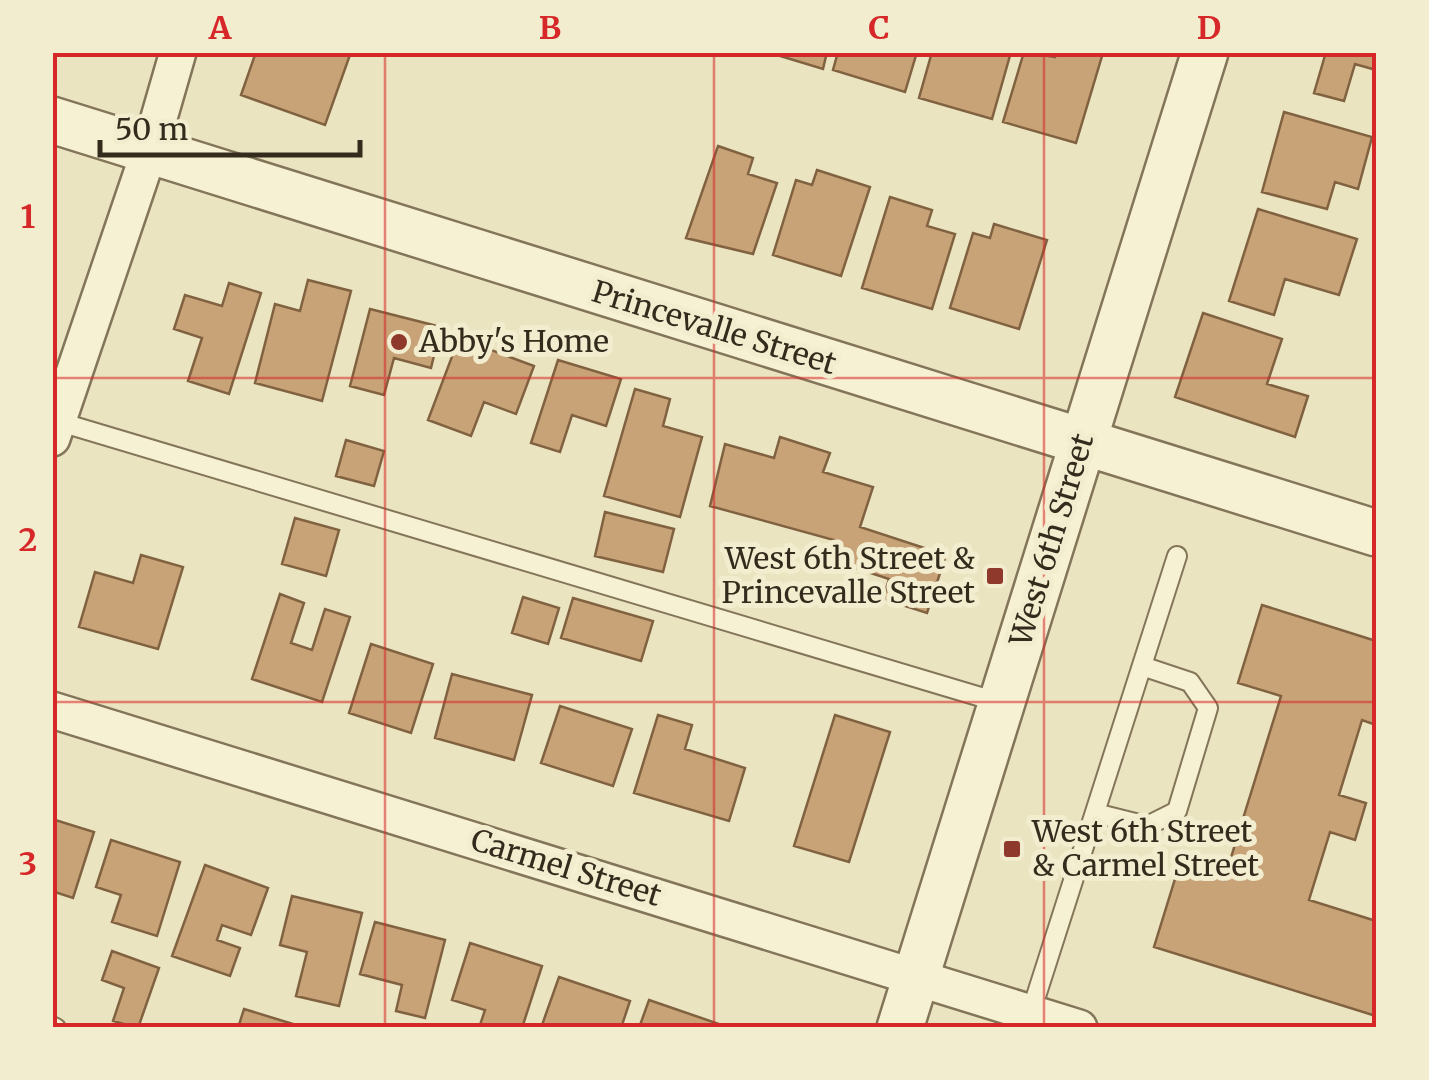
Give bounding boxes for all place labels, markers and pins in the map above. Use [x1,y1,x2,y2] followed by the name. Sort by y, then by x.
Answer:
[418,322,609,360] place label: Abby's Home
[388,331,410,353] marker: Abby's Home
[722,539,975,611] place label: West 6th Street & Princevalle Street
[984,565,1006,587] marker: West 6th Street & Princevalle Street
[1031,812,1259,884] place label: West 6th Street & Carmel Street
[1001,838,1023,860] marker: West 6th Street & Carmel Street

